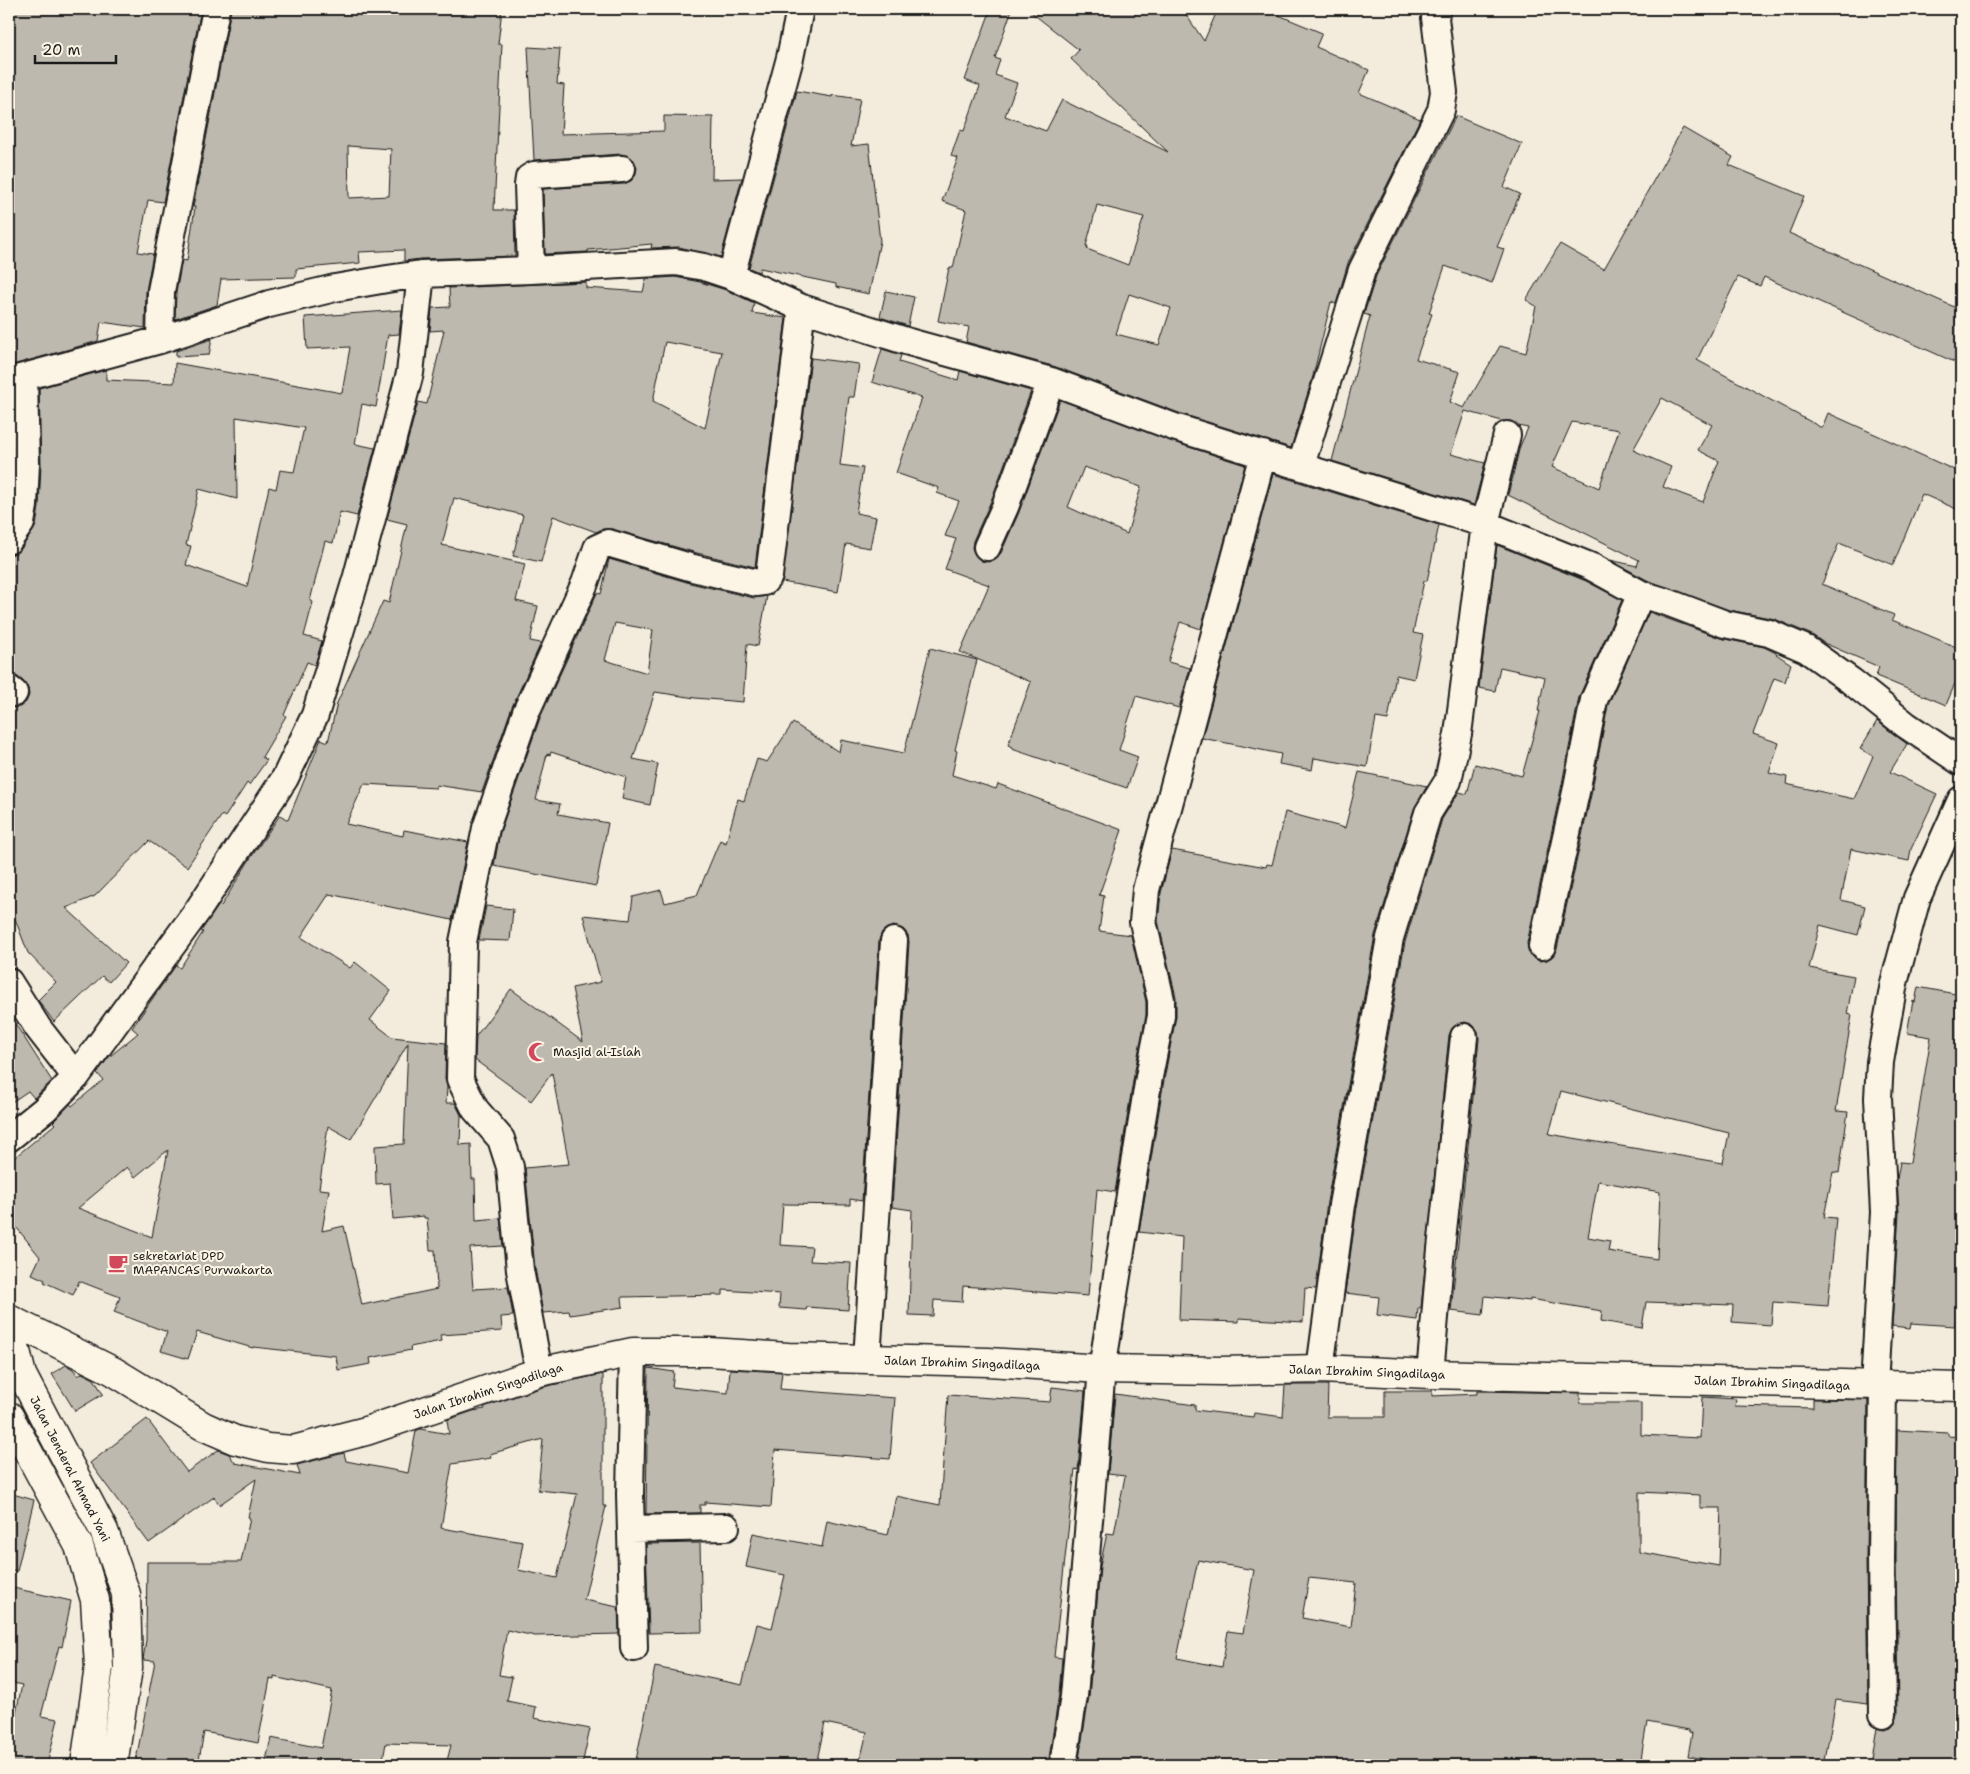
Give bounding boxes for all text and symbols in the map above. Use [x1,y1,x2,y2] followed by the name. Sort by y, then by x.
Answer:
[35,32,116,64] scale bar
[42,40,81,60] text: 20 m
[527,1041,549,1063] mosque icon: Masjid al-Islah
[553,1044,641,1060] place label: Masjid al-Islah
[133,1248,273,1278] place label: sekretariat DPD MAPANCAS Purwakarta
[107,1252,129,1274] cafe icon: sekretariat DPD MAPANCAS Purwakarta
[884,1352,1041,1374] street label: Jalan Ibrahim Singadilaga
[411,1359,565,1423] street label: Jalan Ibrahim Singadilaga
[1289,1361,1446,1383] street label: Jalan Ibrahim Singadilaga
[1694,1372,1851,1394] street label: Jalan Ibrahim Singadilaga
[26,1393,114,1545] street label: Jalan Jenderal Ahmad Yani

